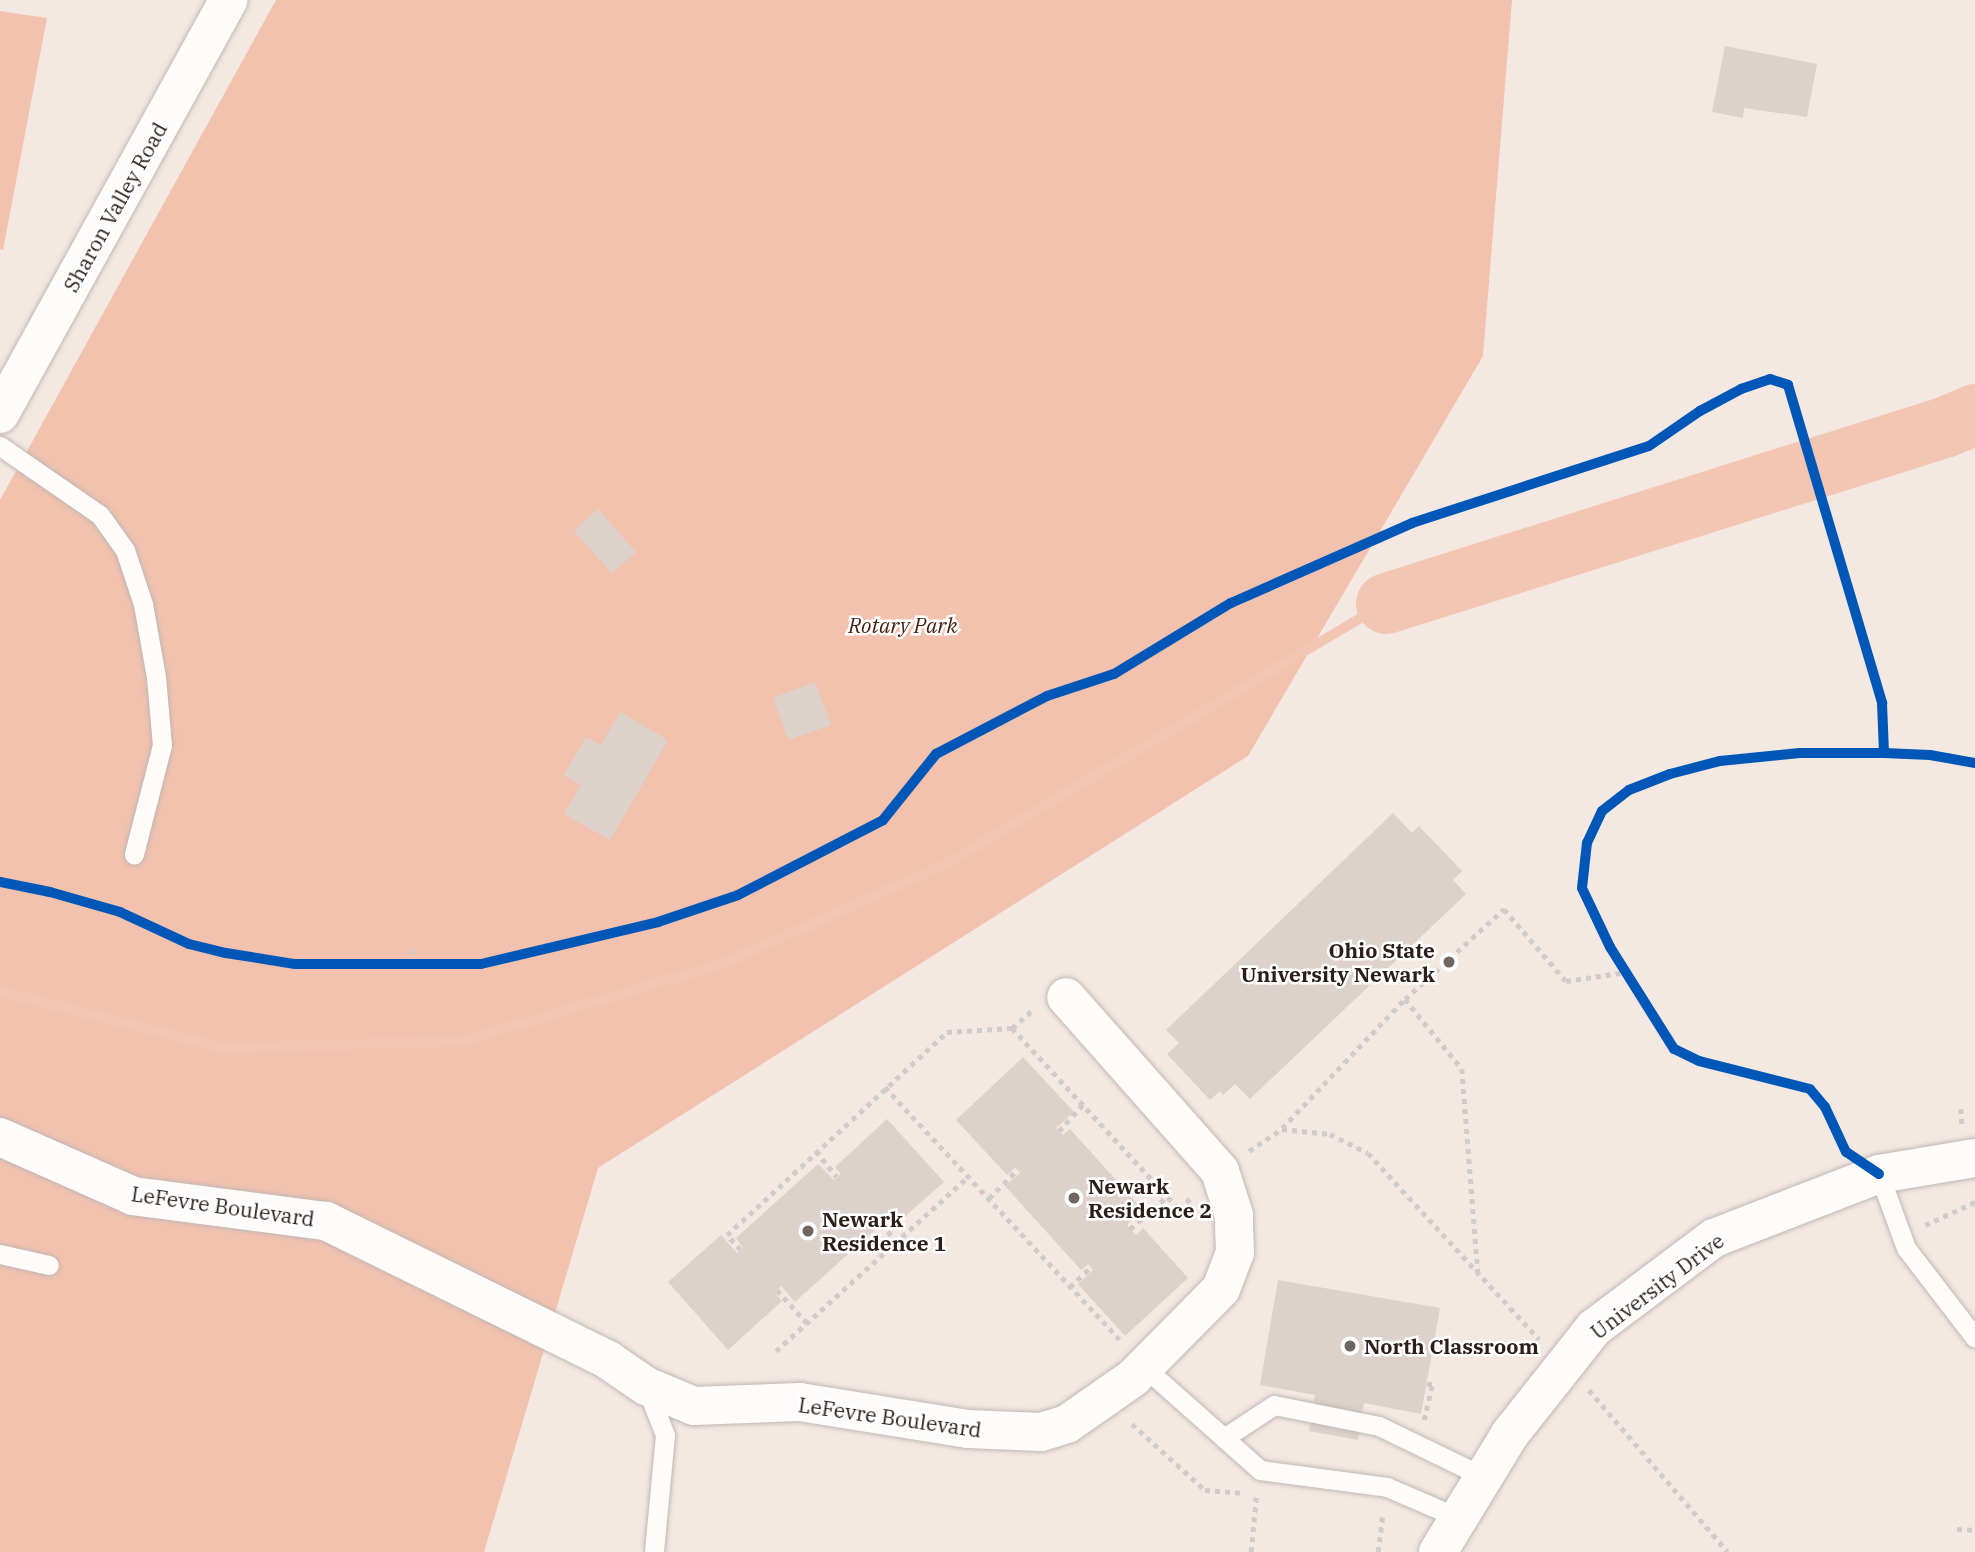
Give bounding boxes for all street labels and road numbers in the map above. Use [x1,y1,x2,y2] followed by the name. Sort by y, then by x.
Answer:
[58,118,172,296] street label: Sharon Valley Road
[130,1181,316,1231] street label: LeFevre Boulevard
[1585,1228,1729,1344] street label: University Drive
[797,1392,983,1442] street label: LeFevre Boulevard

